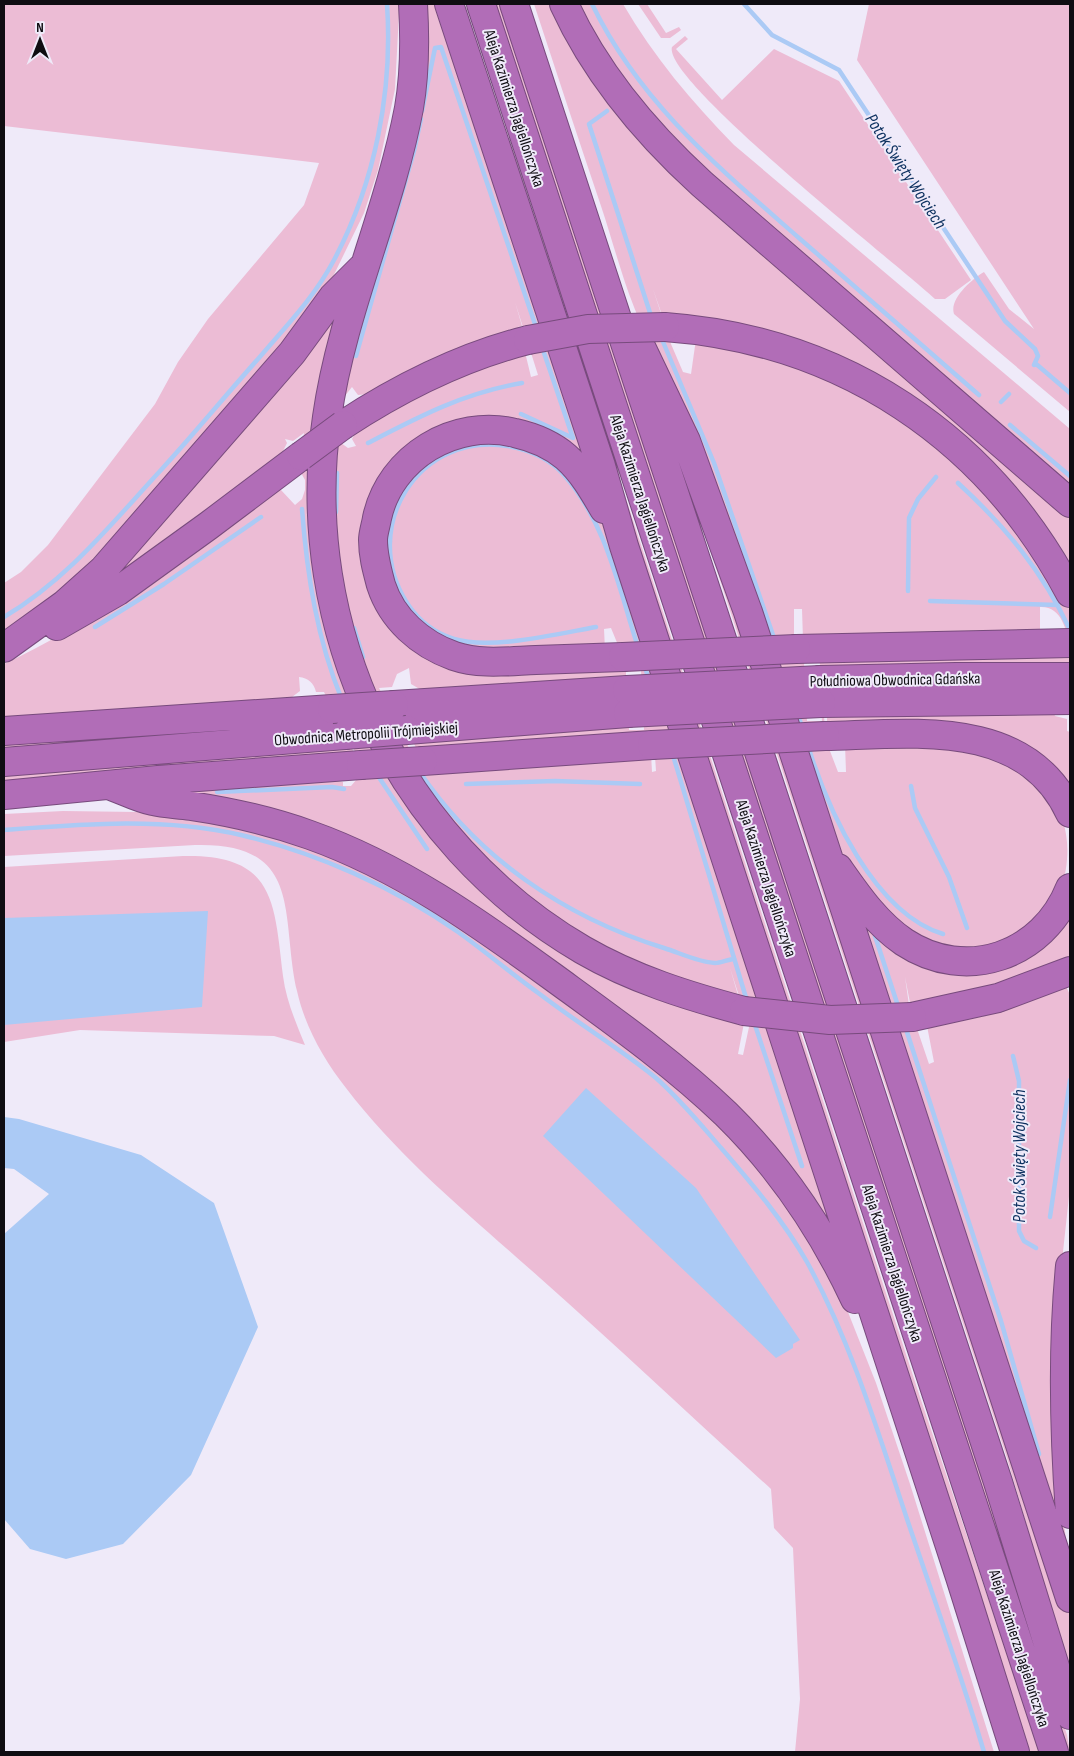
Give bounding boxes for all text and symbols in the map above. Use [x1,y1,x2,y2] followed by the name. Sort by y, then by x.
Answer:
[15,15,65,65] north arrow
[36,19,44,36] text: N
[479,27,548,189] street label: Aleja Kazimierza Jagiellończyka
[860,110,951,233] water label: Potok Święty Wojciech
[605,412,674,574] street label: Aleja Kazimierza Jagiellończyka
[809,670,981,691] street label: Południowa Obwodnica Gdańska
[274,719,459,750] street label: Obwodnica Metropolii Trójmiejskiej
[731,797,800,959] street label: Aleja Kazimierza Jagiellończyka
[1009,1089,1030,1223] water label: Potok Święty Wojciech
[857,1182,926,1344] street label: Aleja Kazimierza Jagiellończyka
[984,1567,1053,1729] street label: Aleja Kazimierza Jagiellończyka

